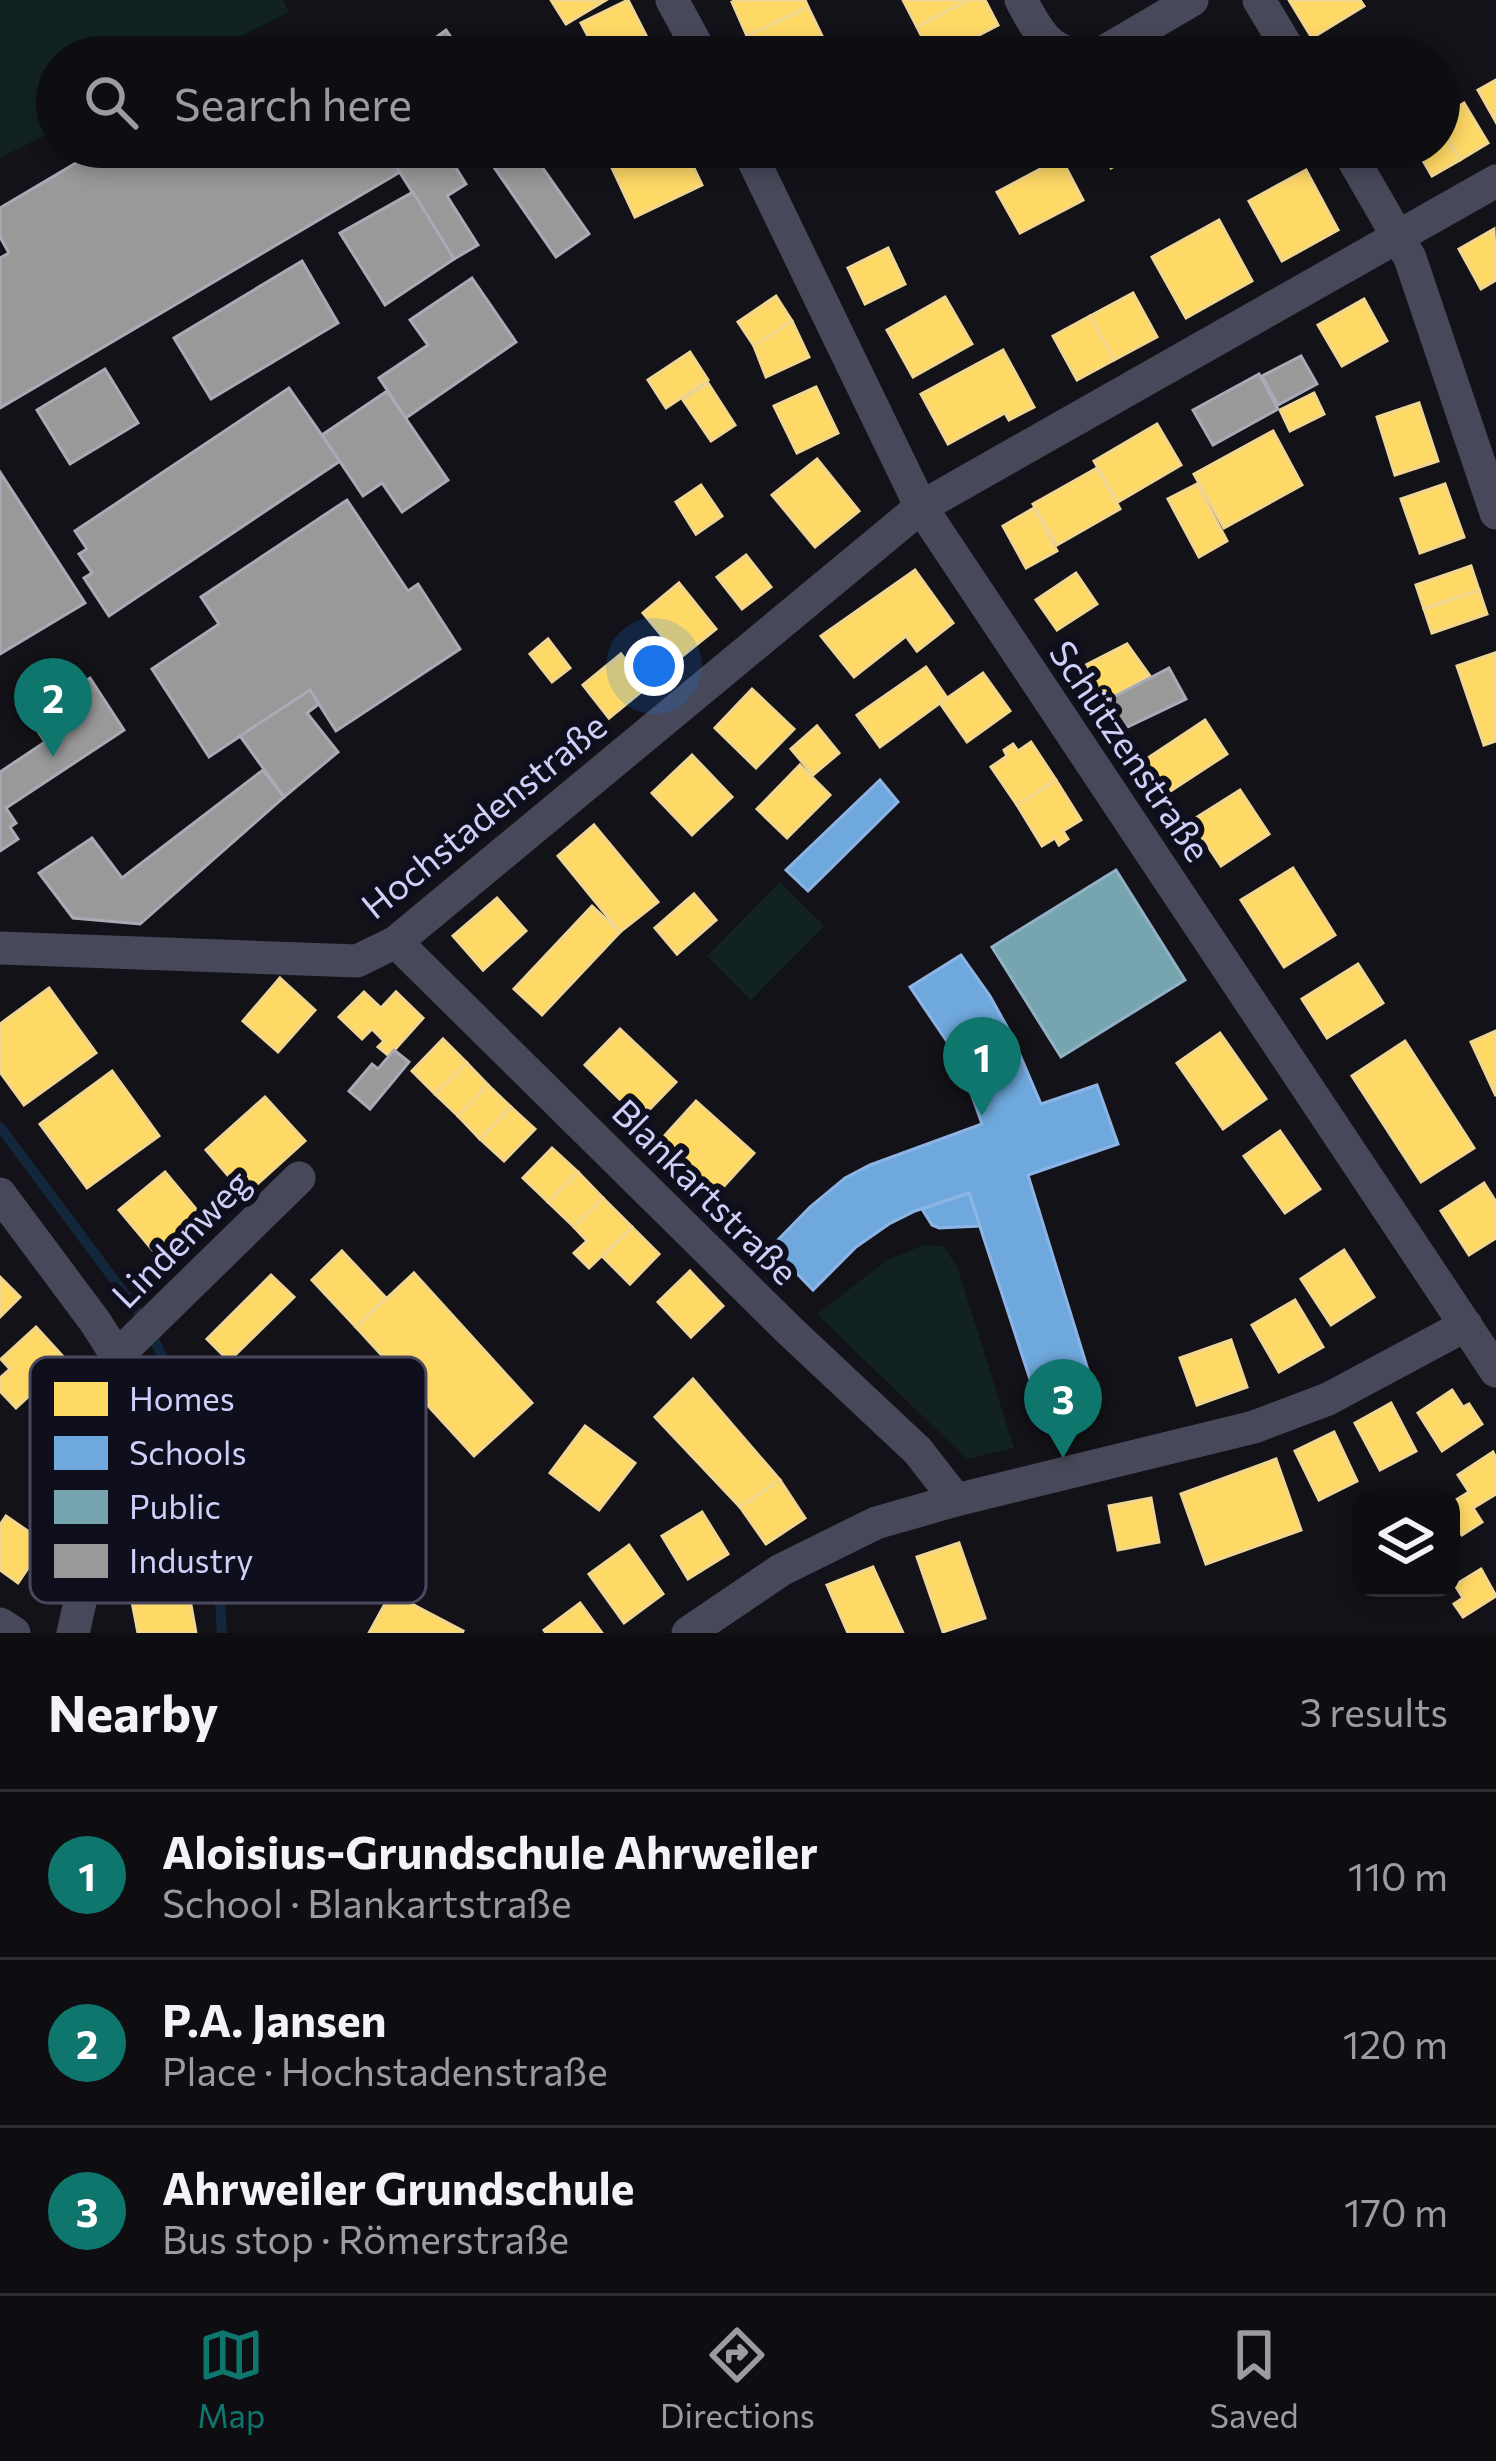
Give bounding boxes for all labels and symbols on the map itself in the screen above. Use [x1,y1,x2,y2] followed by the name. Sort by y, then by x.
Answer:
[1042,631,1222,869] street label: Schützenstraße
[624,636,684,696] your location
[14,658,92,757] pin: 2
[352,702,614,927] street label: Hochstadenstraße
[943,1017,1021,1116] pin: 1
[605,1089,808,1292] street label: Blankartstraße
[101,1159,258,1316] street label: Lindenweg
[30,1357,426,1603] legend
[1024,1359,1102,1458] pin: 3
[129,1377,235,1418] text: Homes
[129,1431,246,1472] text: Schools
[129,1485,221,1526] text: Public
[129,1539,253,1580] text: Industry

